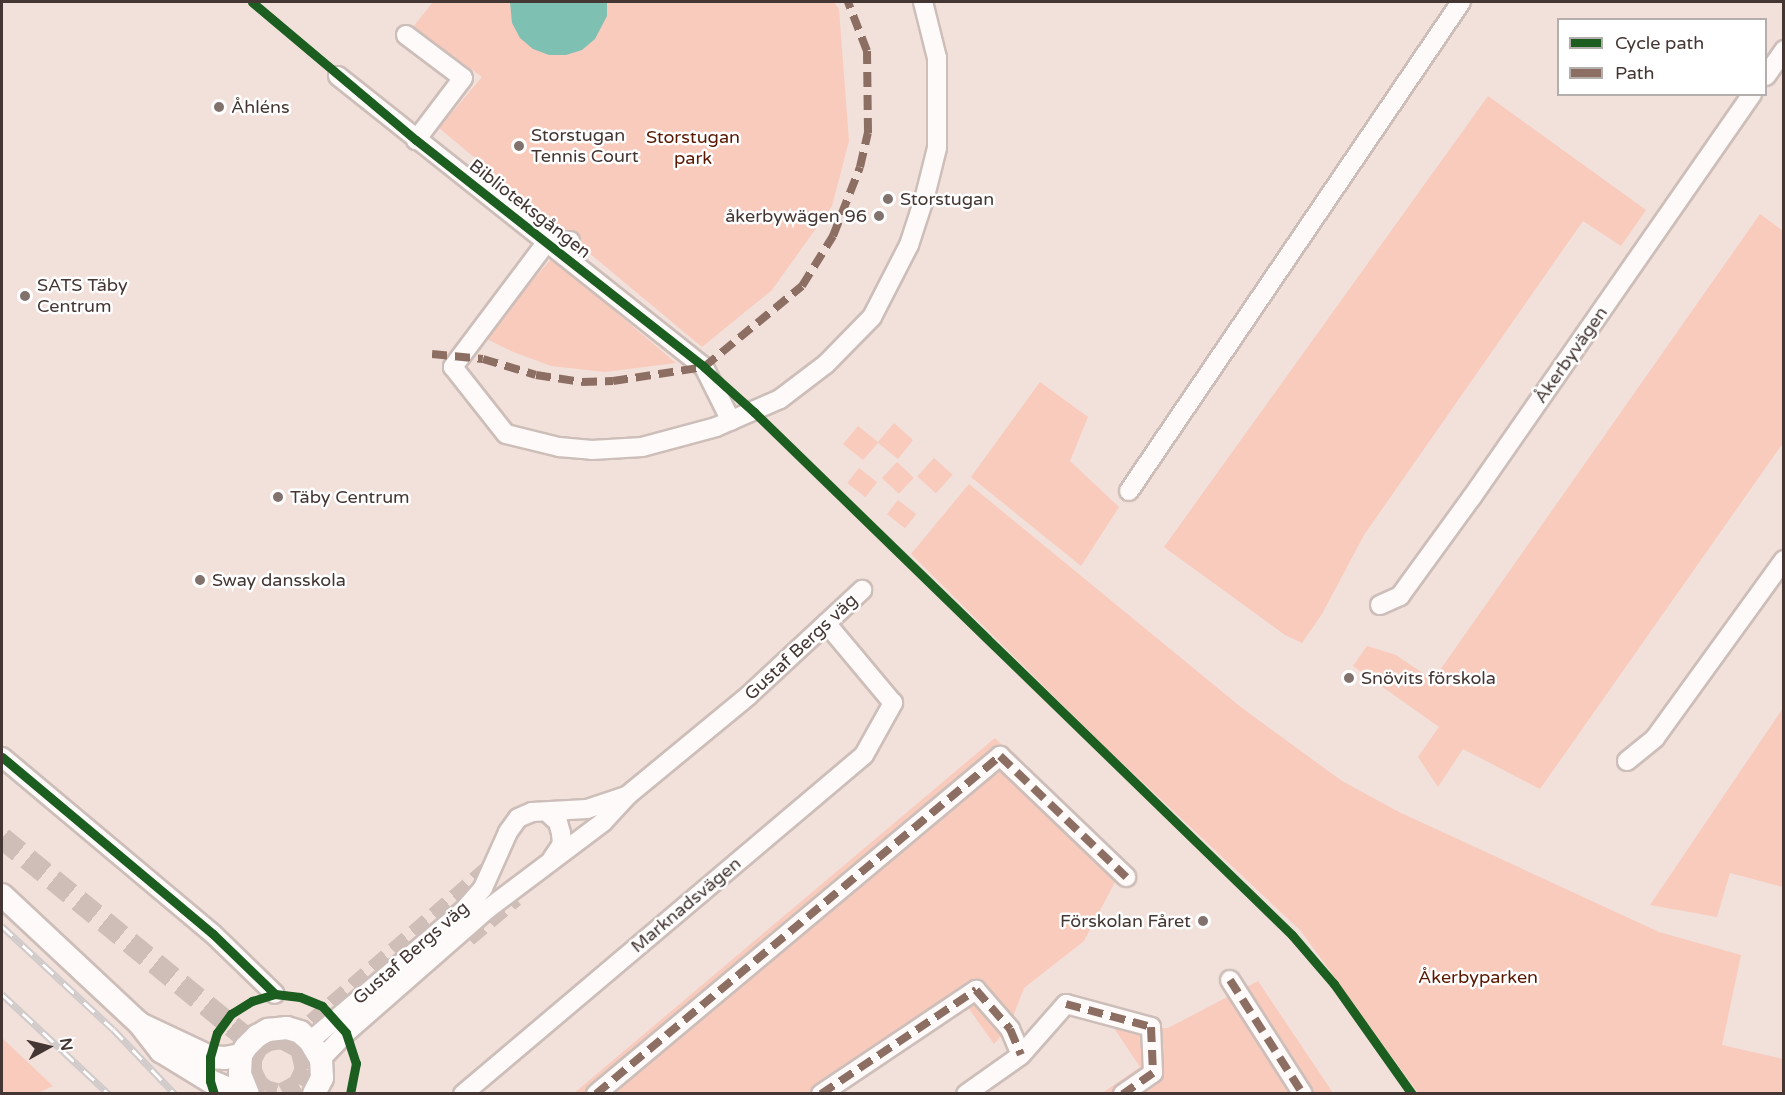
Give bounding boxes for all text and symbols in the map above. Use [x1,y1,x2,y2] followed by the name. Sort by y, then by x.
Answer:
[1557,18,1767,96] legend
[1615,32,1704,54] text: Cycle path
[1615,62,1654,84] text: Path
[231,96,290,118] place label: Åhléns
[212,100,226,114] marker: Åhléns
[531,125,639,168] place label: Storstugan Tennis Court
[646,127,740,170] park label: Storstugan park
[512,139,526,153] marker: Storstugan Tennis Court
[465,155,595,263] street label: Biblioteksgången
[900,188,994,210] place label: Storstugan
[881,192,895,206] marker: Storstugan
[725,205,867,227] place label: åkerbywägen 96
[872,209,886,223] marker: åkerbywägen 96
[37,275,128,318] place label: SATS Täby Centrum
[18,289,32,303] marker: SATS Täby Centrum
[1530,303,1612,407] street label: Åkerbyvägen
[290,486,410,508] place label: Täby Centrum
[271,490,285,504] marker: Täby Centrum
[212,569,346,591] place label: Sway dansskola
[193,573,207,587] marker: Sway dansskola
[740,589,862,705] street label: Gustaf Bergs väg
[1361,667,1496,689] place label: Snövits förskola
[1342,671,1356,685] marker: Snövits förskola
[626,853,746,957] street label: Marknadsvägen
[349,897,473,1009] street label: Gustaf Bergs väg
[1060,910,1191,932] place label: Förskolan Fåret
[1196,914,1210,928] marker: Förskolan Fåret
[1418,966,1538,988] park label: Åkerbyparken
[18,1017,78,1077] north arrow
[55,1037,77,1052] text: N

